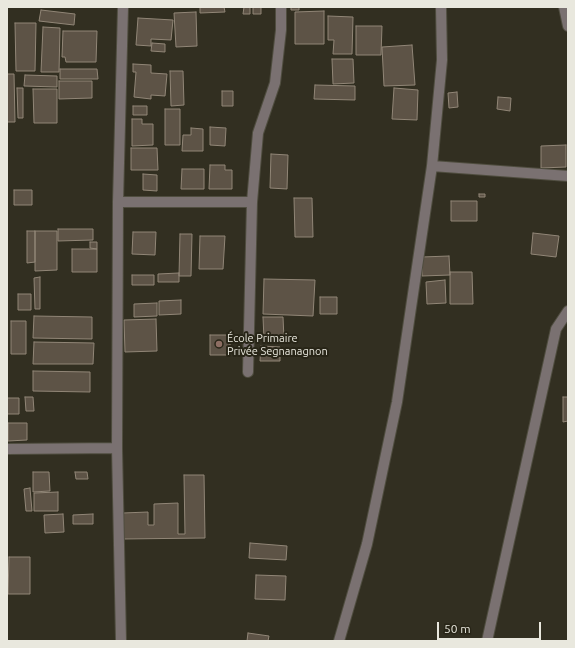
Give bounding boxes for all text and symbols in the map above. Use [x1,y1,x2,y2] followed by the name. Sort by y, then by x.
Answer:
[227,331,328,357] place label: École Primaire Privée Segnanagnon
[214,339,224,349] marker: École Primaire Privée Segnanagnon
[439,614,543,640] scale bar
[444,622,471,635] text: 50 m

